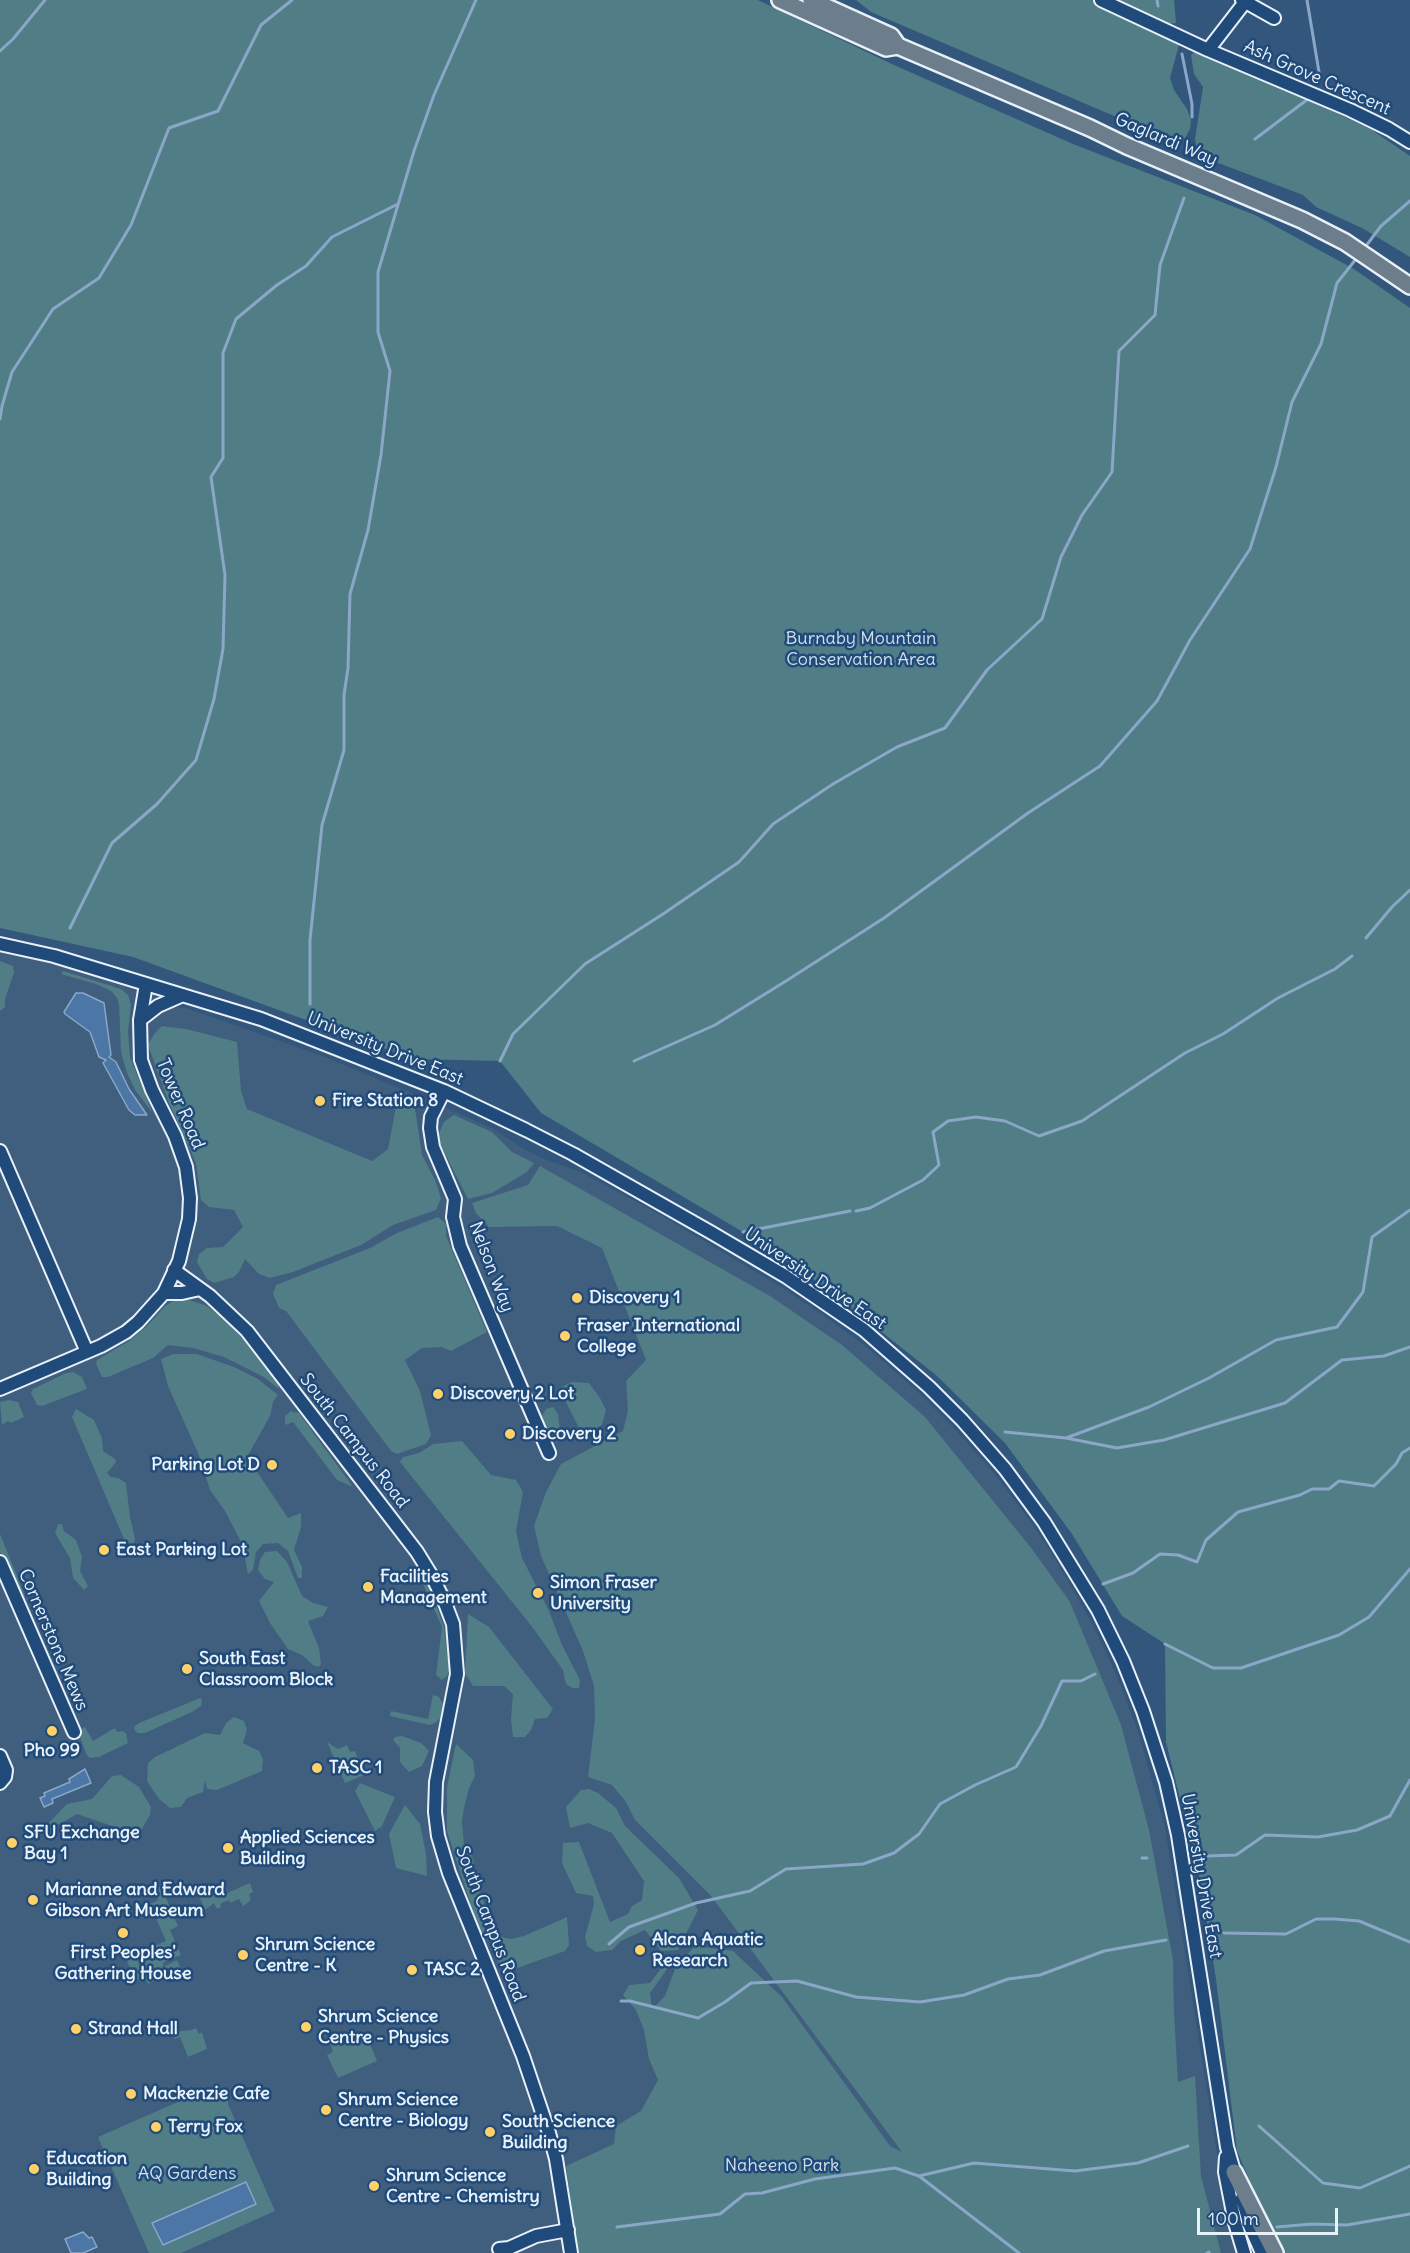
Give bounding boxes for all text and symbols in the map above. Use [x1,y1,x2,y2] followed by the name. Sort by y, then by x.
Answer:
[1240,36,1394,120] street label: Ash Grove Crescent
[1111,109,1221,171] street label: Gaglardi Way
[786,628,936,670] park label: Burnaby Mountain Conservation Area
[304,1008,466,1090] street label: University Drive East
[151,1056,209,1152] street label: Tower Road
[332,1090,438,1112] place label: Fire Station 8
[313,1094,327,1108] marker: Fire Station 8
[464,1219,518,1315] street label: Nelson Way
[740,1223,890,1335] street label: University Drive East
[589,1287,681,1309] place label: Discovery 1
[570,1291,584,1305] marker: Discovery 1
[577,1315,740,1358] place label: Fraser International College
[558,1329,572,1343] marker: Fraser International College
[295,1370,413,1512] street label: South Campus Road
[450,1383,574,1405] place label: Discovery 2 Lot
[431,1387,445,1401] marker: Discovery 2 Lot
[522,1423,616,1445] place label: Discovery 2
[503,1427,517,1441] marker: Discovery 2
[151,1454,260,1476] place label: Parking Lot D
[265,1458,279,1472] marker: Parking Lot D
[116,1539,247,1561] place label: East Parking Lot
[97,1543,111,1557] marker: East Parking Lot
[13,1566,93,1714] street label: Cornerstone Mews
[380,1566,487,1608] place label: Facilities Management
[550,1572,657,1614] place label: Simon Fraser University
[361,1580,375,1594] marker: Facilities Management
[531,1586,545,1600] marker: Simon Fraser University
[199,1648,333,1690] place label: South East Classroom Block
[180,1662,194,1676] marker: South East Classroom Block
[45,1724,59,1738] marker: Pho 99
[24,1740,80,1762] place label: Pho 99
[329,1757,382,1779] place label: TASC 1
[310,1761,324,1775] marker: TASC 1
[1176,1792,1226,1960] street label: University Drive East
[24,1822,140,1864] place label: SFU Exchange Bay 1
[240,1827,375,1870] place label: Applied Sciences Building
[5,1836,19,1850] marker: SFU Exchange Bay 1
[221,1841,235,1855] marker: Applied Sciences Building
[450,1843,530,2005] street label: South Campus Road
[45,1879,225,1922] place label: Marianne and Edward Gibson Art Museum
[26,1893,40,1907] marker: Marianne and Edward Gibson Art Museum
[116,1926,130,1940] marker: First Peoples' Gathering House
[652,1929,763,1972] place label: Alcan Aquatic Research
[255,1934,375,1976] place label: Shrum Science Centre - K
[55,1942,191,1984] place label: First Peoples' Gathering House
[633,1943,647,1957] marker: Alcan Aquatic Research
[236,1948,250,1962] marker: Shrum Science Centre - K
[424,1959,480,1981] place label: TASC 2
[405,1963,419,1977] marker: TASC 2
[318,2006,449,2048] place label: Shrum Science Centre - Physics
[88,2018,178,2040] place label: Strand Hall
[299,2020,313,2034] marker: Shrum Science Centre - Physics
[69,2022,83,2036] marker: Strand Hall
[143,2083,270,2105] place label: Mackenzie Cafe
[124,2087,138,2101] marker: Mackenzie Cafe
[338,2089,469,2132] place label: Shrum Science Centre - Biology
[319,2103,333,2117] marker: Shrum Science Centre - Biology
[502,2111,615,2154] place label: South Science Building
[168,2116,243,2138] place label: Terry Fox
[149,2120,163,2134] marker: Terry Fox
[483,2125,497,2139] marker: South Science Building
[46,2148,127,2190] place label: Education Building
[725,2155,839,2177] park label: Naheeno Park
[27,2162,41,2176] marker: Education Building
[138,2163,236,2185] park label: AQ Gardens
[386,2165,540,2208] place label: Shrum Science Centre - Chemistry
[367,2179,381,2193] marker: Shrum Science Centre - Chemistry
[1200,2196,1341,2234] scale bar
[1208,2207,1259,2230] text: 100 m

